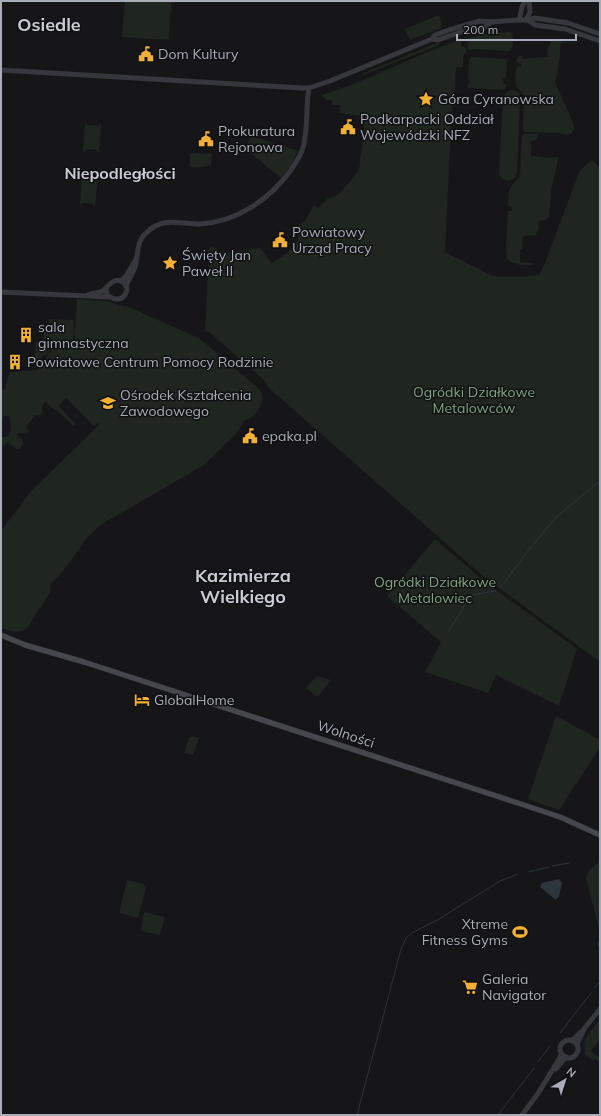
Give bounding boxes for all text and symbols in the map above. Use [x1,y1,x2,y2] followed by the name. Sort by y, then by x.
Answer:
[17,13,81,36] district label: Osiedle
[457,16,576,42] scale bar
[463,22,498,37] text: 200 m
[137,45,155,63] public building icon: Dom Kultury
[158,45,239,63] place label: Dom Kultury
[417,90,435,108] place icon: Góra Cyranowska
[438,90,554,108] place label: Góra Cyranowska
[360,110,494,144] place label: Podkarpacki Oddział Wojewódzki NFZ
[339,118,357,136] public building icon: Podkarpacki Oddział Wojewódzki NFZ
[218,122,295,156] place label: Prokuratura Rejonowa
[197,130,215,148] public building icon: Prokuratura Rejonowa
[64,163,176,183] district label: Niepodległości
[292,223,372,257] place label: Powiatowy Urząd Pracy
[271,231,289,249] public building icon: Powiatowy Urząd Pracy
[182,246,251,280] place label: Święty Jan Paweł II
[161,254,179,272] place icon: Święty Jan Paweł II
[38,318,129,352] place label: sala gimnastyczna
[17,326,35,344] building icon: sala gimnastyczna
[6,353,24,371] building icon: Powiatowe Centrum Pomocy Rodzinie
[27,353,273,371] place label: Powiatowe Centrum Pomocy Rodzinie
[413,383,535,417] park label: Ogródki Działkowe Metalowców
[120,386,251,420] place label: Ośrodek Kształcenia Zawodowego
[99,394,117,412] school or university icon: Ośrodek Kształcenia Zawodowego
[241,427,259,445] public building icon: epaka.pl
[262,427,317,445] place label: epaka.pl
[195,564,291,608] district label: Kazimierza Wielkiego
[374,573,496,607] park label: Ogródki Działkowe Metalowiec
[133,691,151,709] hotel icon: GlobalHome
[154,691,234,709] place label: GlobalHome
[315,716,377,752] street label: Wolności
[422,915,508,949] place label: Xtreme Fitness Gyms
[511,923,529,941] sports icon: Xtreme Fitness Gyms
[482,970,547,1004] place label: Galeria Navigator
[461,978,479,996] supermarket icon: Galeria Navigator
[545,1060,585,1100] north arrow
[564,1064,579,1080] text: N

